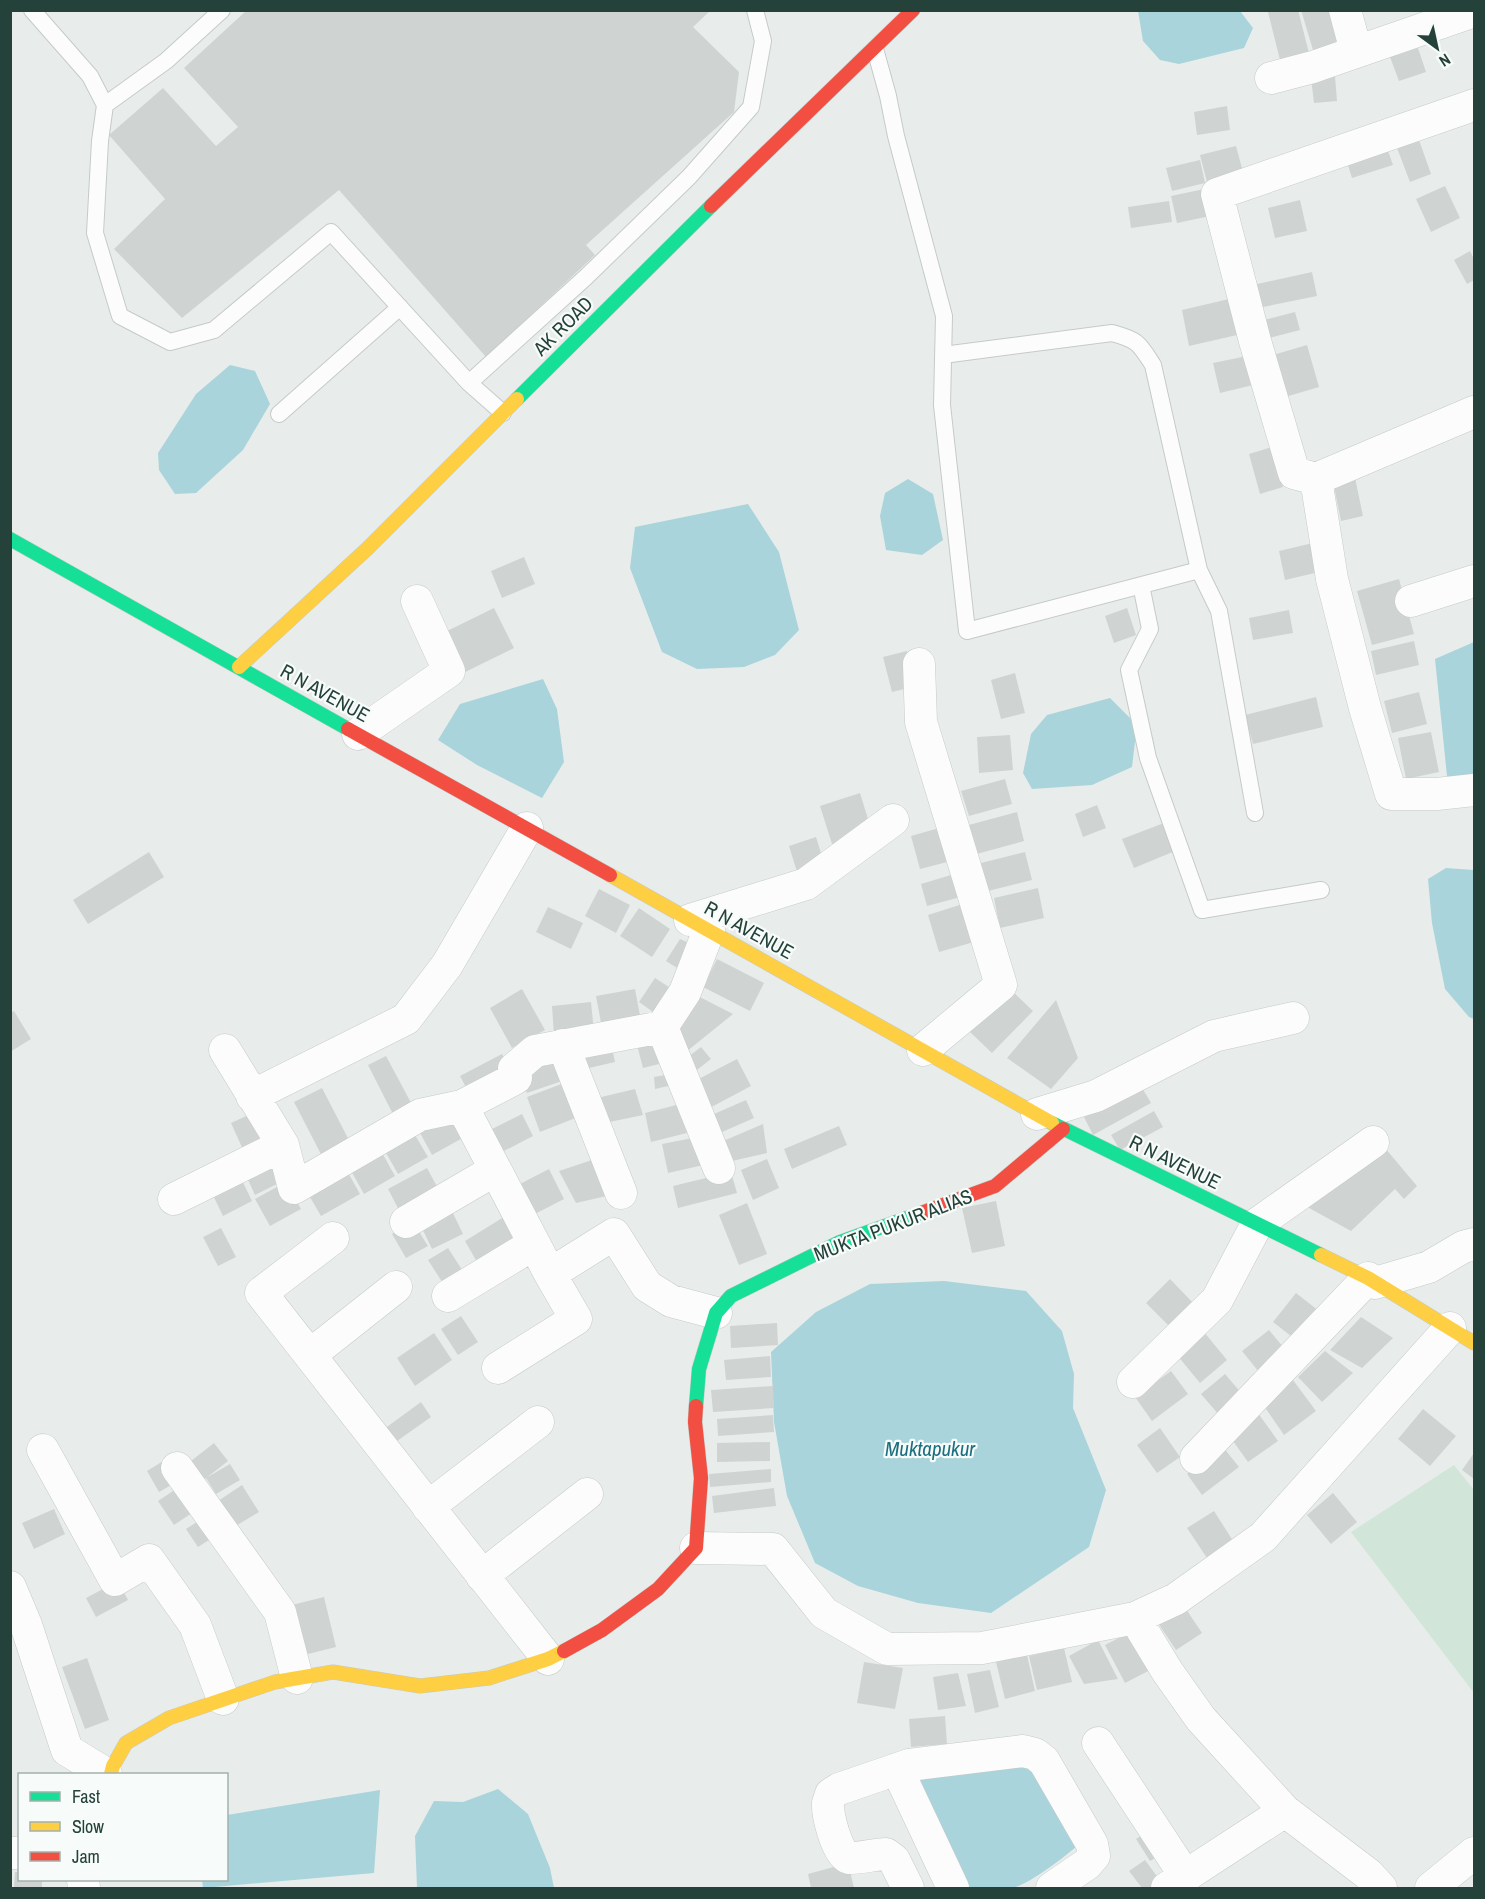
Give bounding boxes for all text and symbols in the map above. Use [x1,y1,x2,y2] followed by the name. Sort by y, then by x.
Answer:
[1407,18,1467,78] north arrow
[1435,49,1455,72] text: N
[526,290,598,362] street label: AK ROAD
[276,657,375,728] street label: R N AVENUE
[700,894,799,965] street label: R N AVENUE
[1125,1128,1225,1195] street label: R N AVENUE
[810,1182,976,1267] street label: MUKTA PUKUR ALIAS
[885,1434,976,1463] water label: Muktapukur
[18,1773,228,1881] legend
[72,1784,100,1809] text: Fast
[72,1814,104,1839] text: Slow
[72,1844,100,1869] text: Jam

